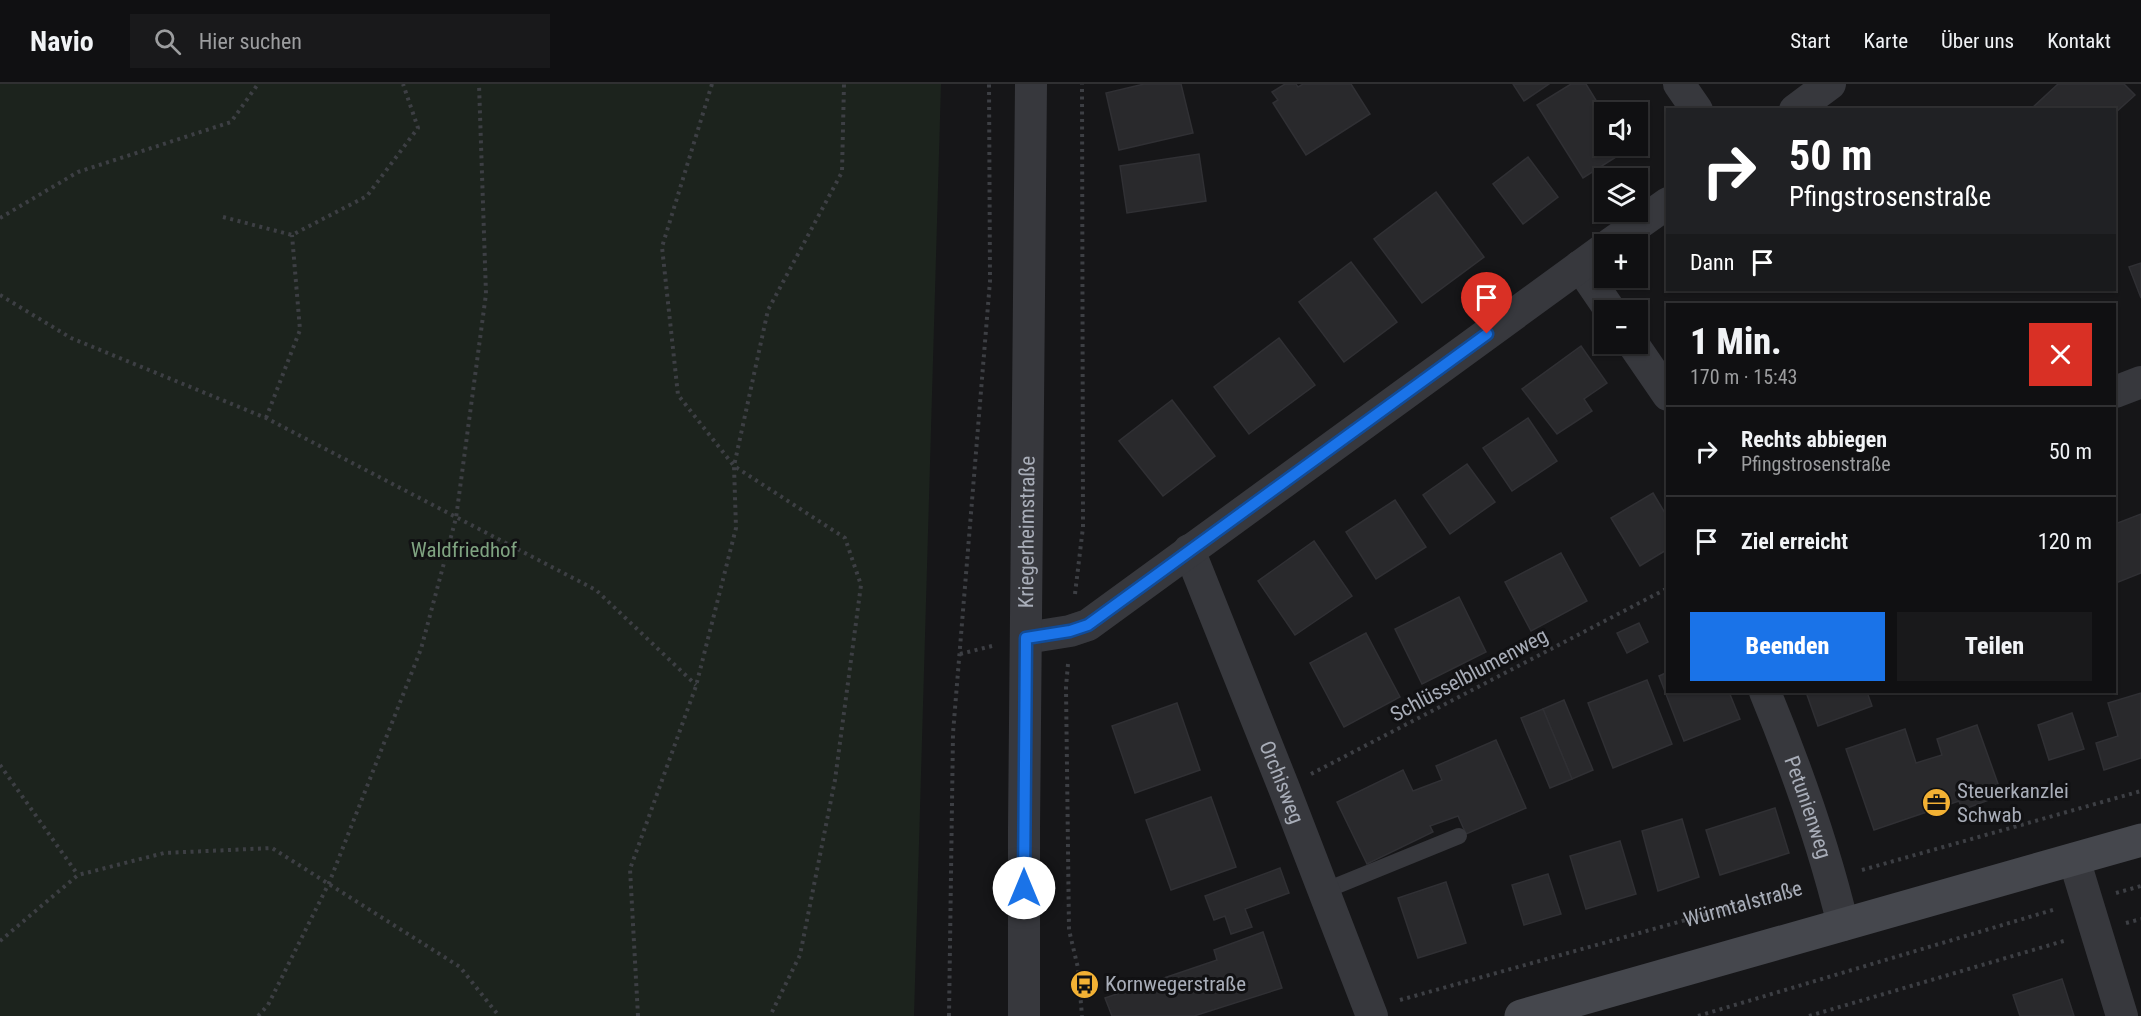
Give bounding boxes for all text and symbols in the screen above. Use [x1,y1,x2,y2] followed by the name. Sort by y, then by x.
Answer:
[130,14,550,68] search box
[30,25,94,58] text: Navio
[151,25,184,58] icon: search
[199,29,302,54] text: Hier suchen
[1790,29,1831,53] text: Start
[1864,29,1908,53] text: Karte
[1941,29,2014,53] text: Über uns
[2047,29,2111,53] text: Kontakt
[1594,102,1648,354] map controls
[1594,102,1648,156] button: sound
[1789,131,1872,180] text: 50 m
[1690,132,1768,210] icon: right
[1594,168,1648,222] button: layers
[1789,181,1991,213] text: Pfingstrosenstraße
[1594,234,1648,288] button: +
[1746,246,1779,279] icon: arrive
[1690,250,1734,275] text: Dann
[1461,272,1512,334] pin
[1470,281,1503,314] icon: arrive
[1594,300,1648,354] button: −
[1690,321,1782,363] text: 1 Min.
[2029,323,2092,386] button: close
[1690,365,1797,389] text: 170 m · 15:43
[1741,427,1887,452] text: Rechts abbiegen
[1690,435,1723,468] icon: right
[2049,439,2092,464] text: 50 m
[1741,452,1891,476] text: Pfingstrosenstraße
[1014,456,1040,608] street label: Kriegerheimstraße
[1690,525,1723,558] icon: arrive
[1741,529,1848,554] text: Ziel erreicht
[2038,529,2092,554] text: 120 m
[411,538,518,562] park label: Waldfriedhof
[1690,612,1885,681] button: Beenden
[1897,612,2092,681] button: Teilen
[1386,623,1552,727] street label: Schlüsselblumenweg
[1254,737,1309,827] street label: Orchisweg
[1779,753,1836,861] street label: Petunienweg
[1957,779,2069,827] place label: Steuerkanzlei Schwab
[1920,787,1952,819] office icon: Steuerkanzlei Schwab
[992,856,1056,920] position arrow
[1681,876,1805,932] street label: Würmtalstraße
[1068,968,1100,1000] bus stop icon: Kornwegerstraße
[1105,972,1246,996] place label: Kornwegerstraße

